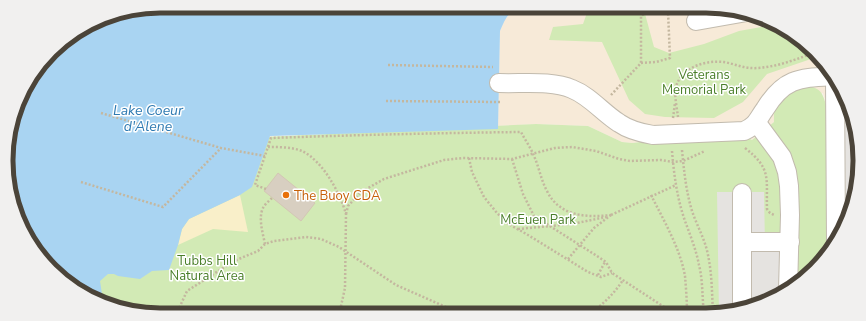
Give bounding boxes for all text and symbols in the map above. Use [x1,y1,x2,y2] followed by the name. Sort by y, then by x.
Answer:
[662,66,747,99] park label: Veterans Memorial Park
[113,101,184,136] water label: Lake Coeur d'Alene
[294,187,381,205] place label: The Buoy CDA
[281,190,291,200] marker: The Buoy CDA
[500,211,576,229] park label: McEuen Park
[170,252,244,285] park label: Tubbs Hill Natural Area

